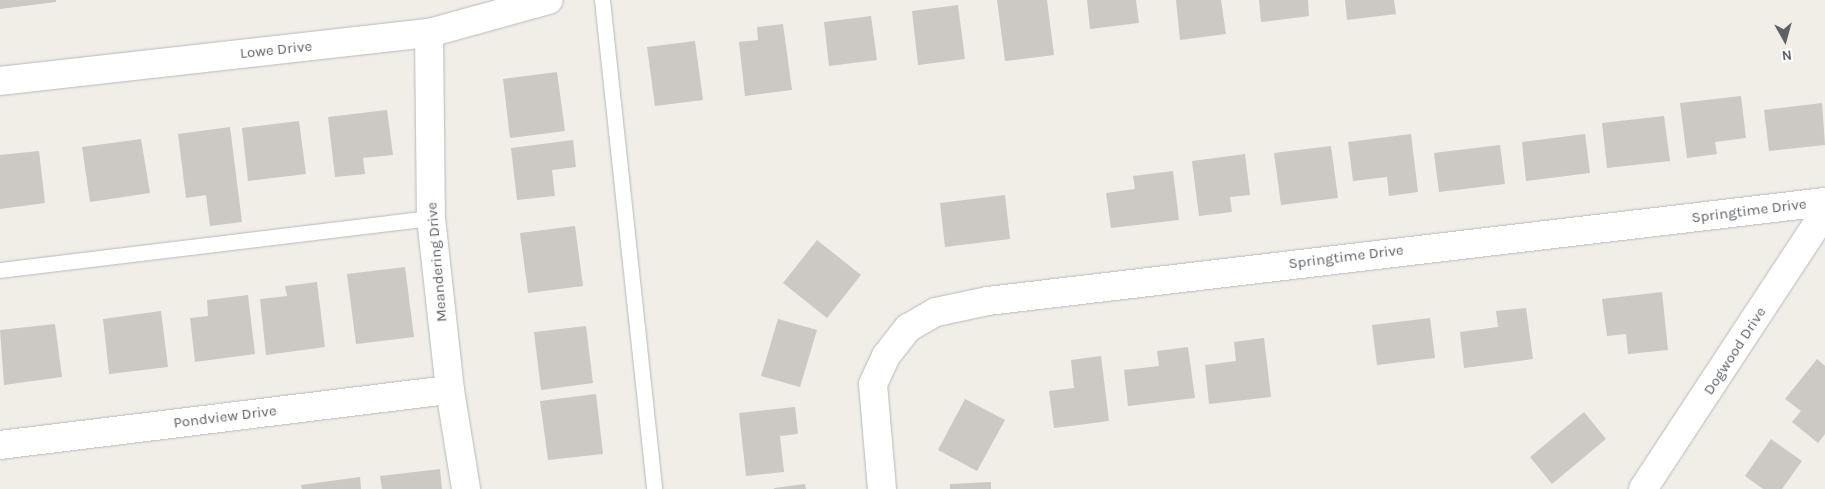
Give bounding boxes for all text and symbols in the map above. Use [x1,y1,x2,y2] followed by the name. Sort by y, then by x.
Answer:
[1760,15,1810,65] north arrow
[239,37,313,63] street label: Lowe Drive
[1781,46,1793,64] text: N
[1690,195,1808,227] street label: Springtime Drive
[423,201,451,323] street label: Meandering Drive
[1287,241,1405,273] street label: Springtime Drive
[1700,304,1770,398] street label: Dogwood Drive
[172,402,278,432] street label: Pondview Drive

